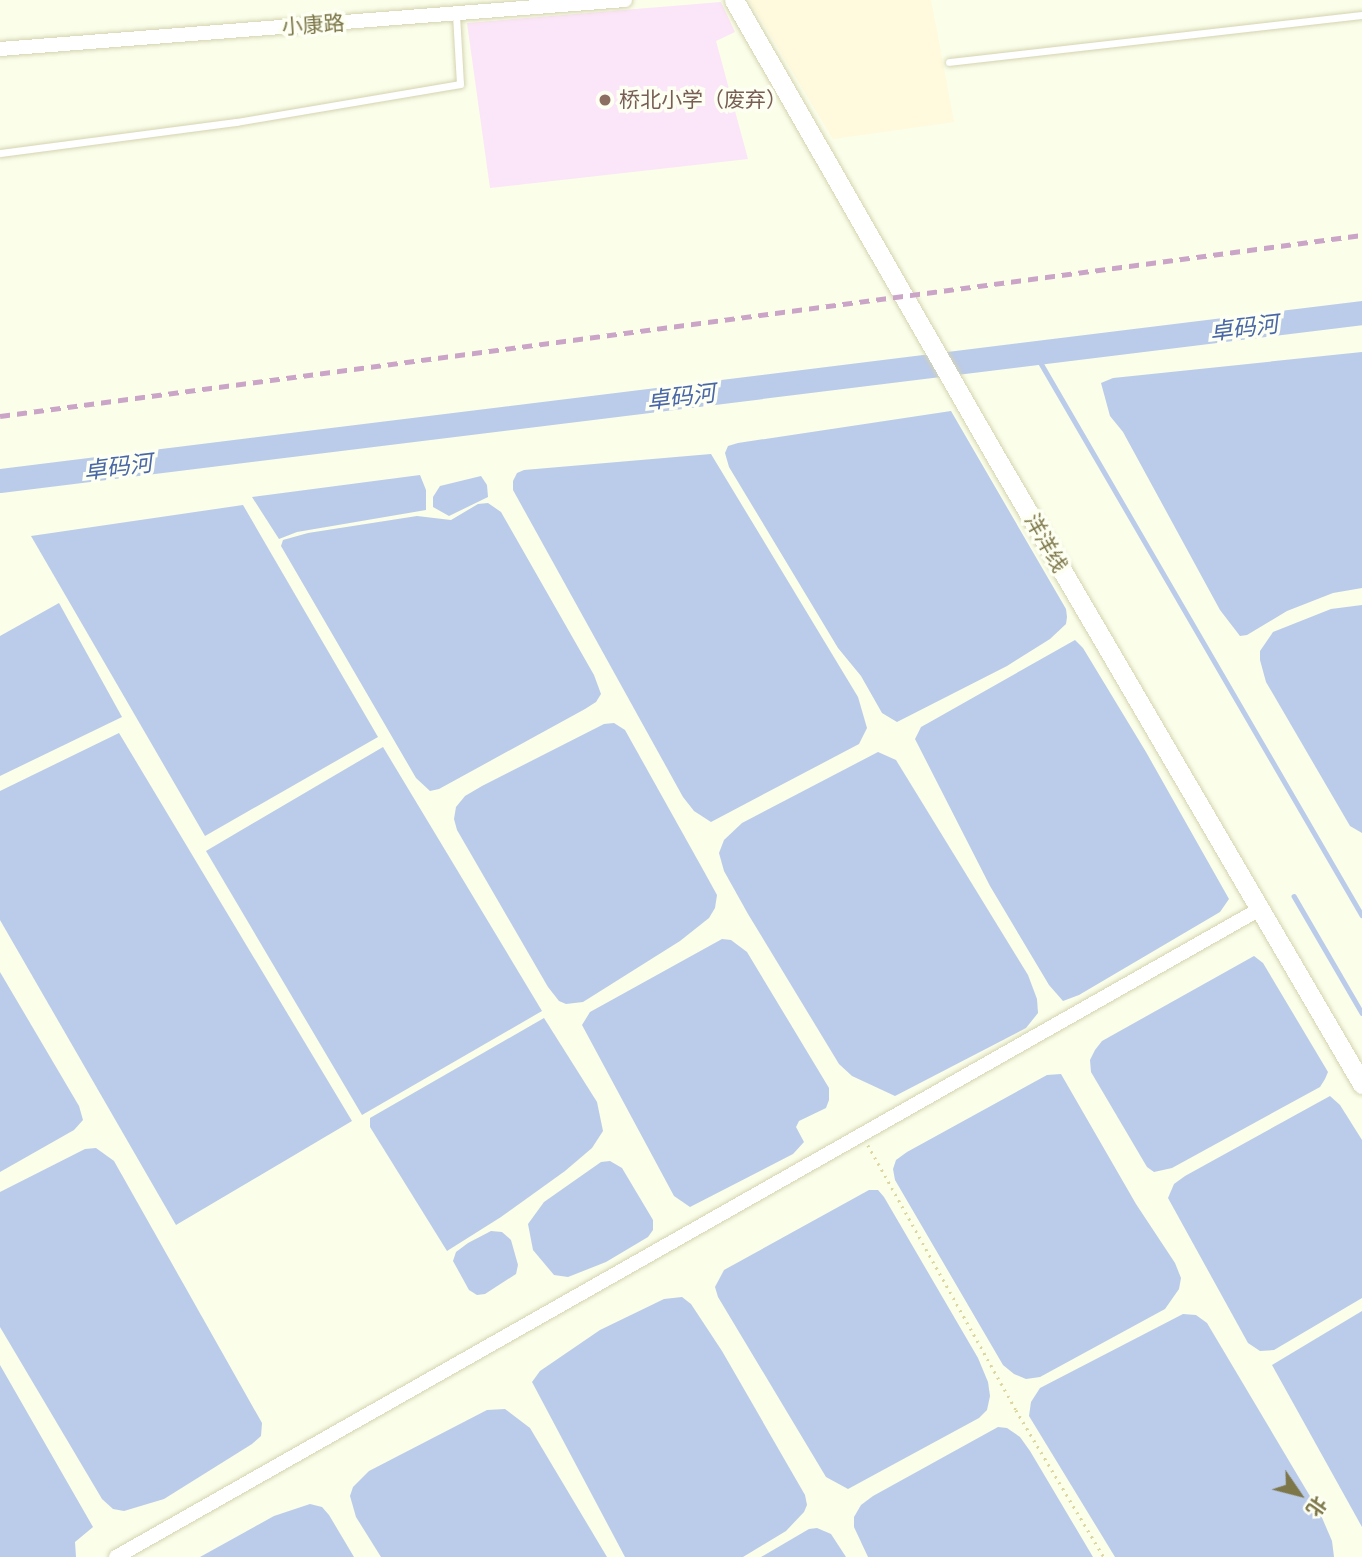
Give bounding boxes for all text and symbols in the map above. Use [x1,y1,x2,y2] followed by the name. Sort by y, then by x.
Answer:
[281,10,345,40] street label: 小康路
[619,87,787,113] place label: 桥北小学（废弃）
[597,92,613,108] marker: 桥北小学（废弃）
[1208,310,1280,346] water label: 卓码河
[645,379,717,415] water label: 卓码河
[82,449,154,485] water label: 卓码河
[1019,509,1073,577] street label: 洋洋线
[1264,1459,1334,1529] north arrow
[1301,1491,1332,1521] text: 北

